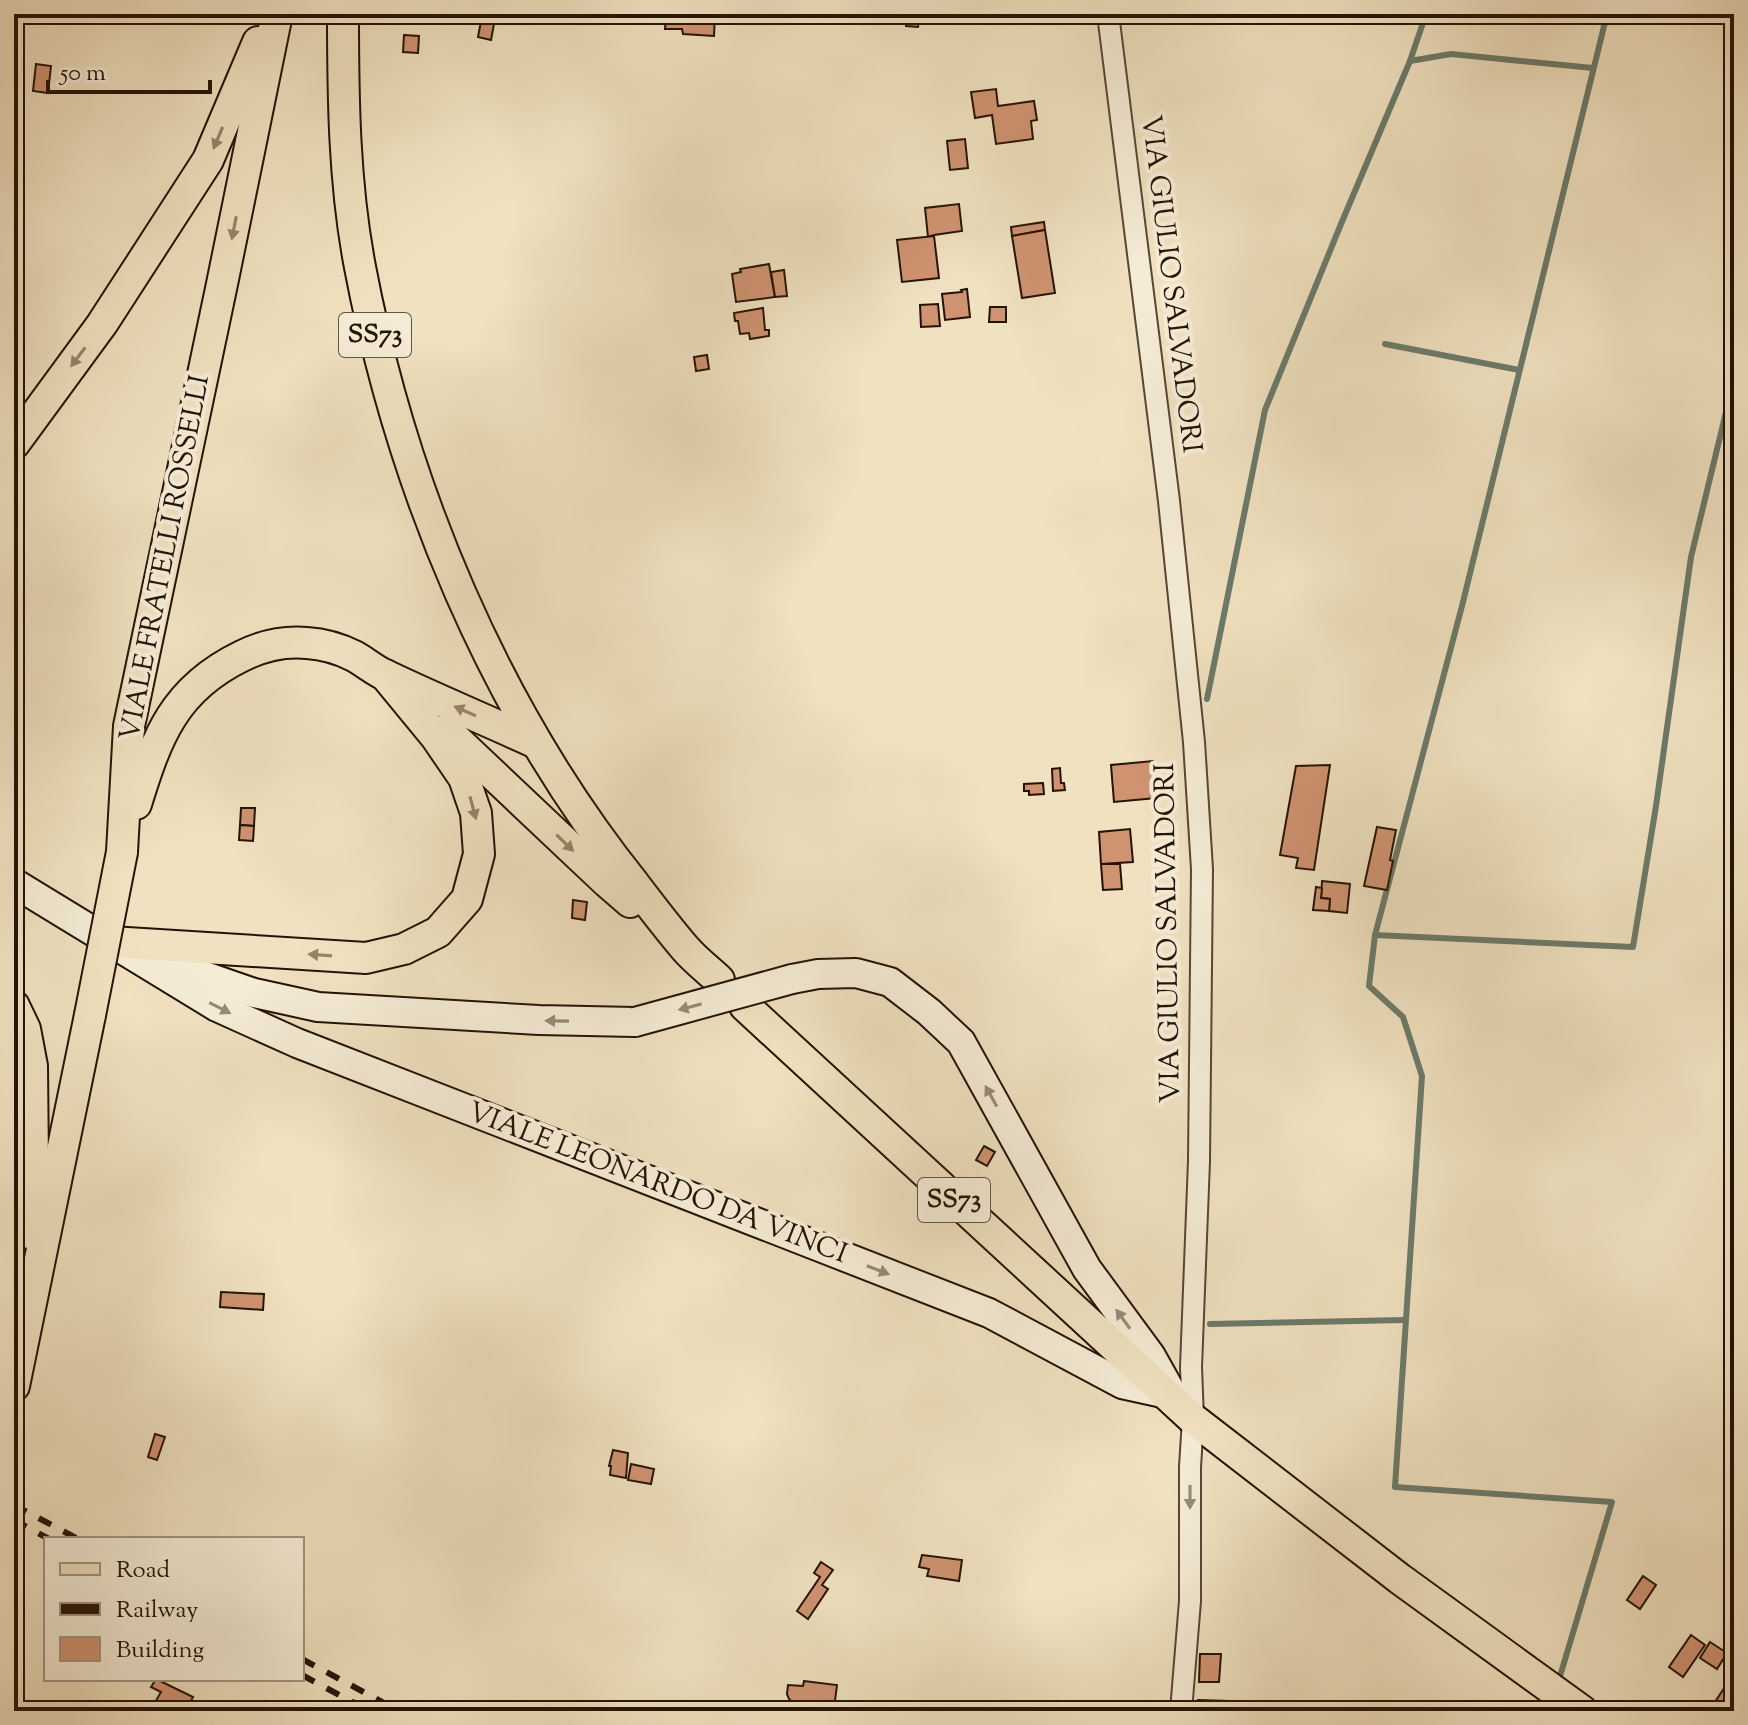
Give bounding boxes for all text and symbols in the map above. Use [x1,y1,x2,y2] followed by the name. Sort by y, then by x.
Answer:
[48,44,210,94] scale bar
[58,57,106,91] text: 50 m
[1129,113,1211,455] street label: VIA GIULIO SALVADORI
[211,126,224,150] one-way arrow
[227,215,239,240] one-way arrow
[339,313,411,357] road number: SS73
[71,347,87,367] one-way arrow
[111,372,221,744] street label: VIALE FRATELLI ROSSELLI
[453,704,477,718] one-way arrow
[1146,763,1192,1103] street label: VIA GIULIO SALVADORI
[468,796,480,821] one-way arrow
[556,833,575,851] one-way arrow
[307,948,332,961] one-way arrow
[209,1001,232,1015] one-way arrow
[678,1001,702,1014] one-way arrow
[544,1015,569,1027] one-way arrow
[984,1084,998,1107] one-way arrow
[461,1093,853,1275] street label: VIALE LEONARDO DA VINCI
[918,1178,990,1222] road number: SS73
[866,1264,890,1277] one-way arrow
[1116,1309,1132,1329] one-way arrow
[1184,1485,1196,1510] one-way arrow
[44,1537,304,1681] legend
[116,1554,170,1588] text: Road
[116,1594,198,1628] text: Railway
[116,1634,205,1668] text: Building

